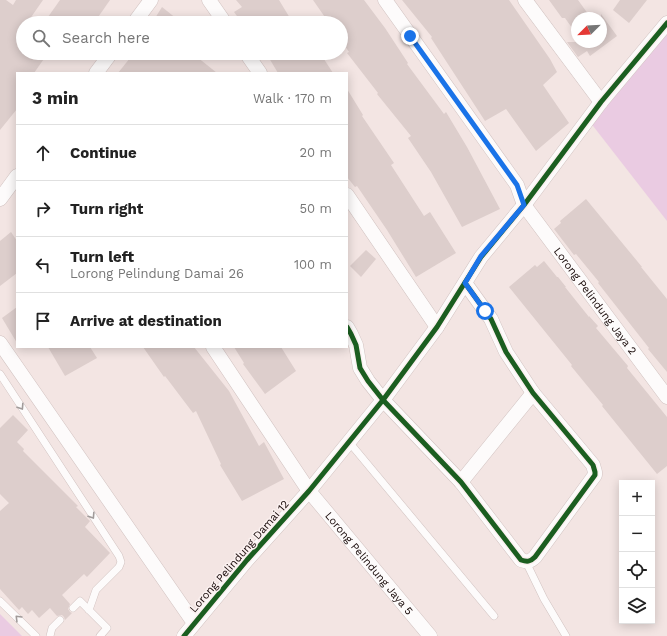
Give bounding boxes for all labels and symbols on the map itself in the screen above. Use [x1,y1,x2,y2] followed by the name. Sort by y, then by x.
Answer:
[571,12,607,48] north arrow
[401,27,419,45] route end
[551,245,639,357] street label: Lorong Pelindung Jaya 2
[476,302,494,320] route start
[16,403,24,410] one-way arrow
[187,498,292,615] street label: Lorong Pelindung Damai 12
[322,509,415,618] street label: Lorong Pelindung Jaya 5
[88,512,95,519] one-way arrow
[15,615,23,623] one-way arrow

